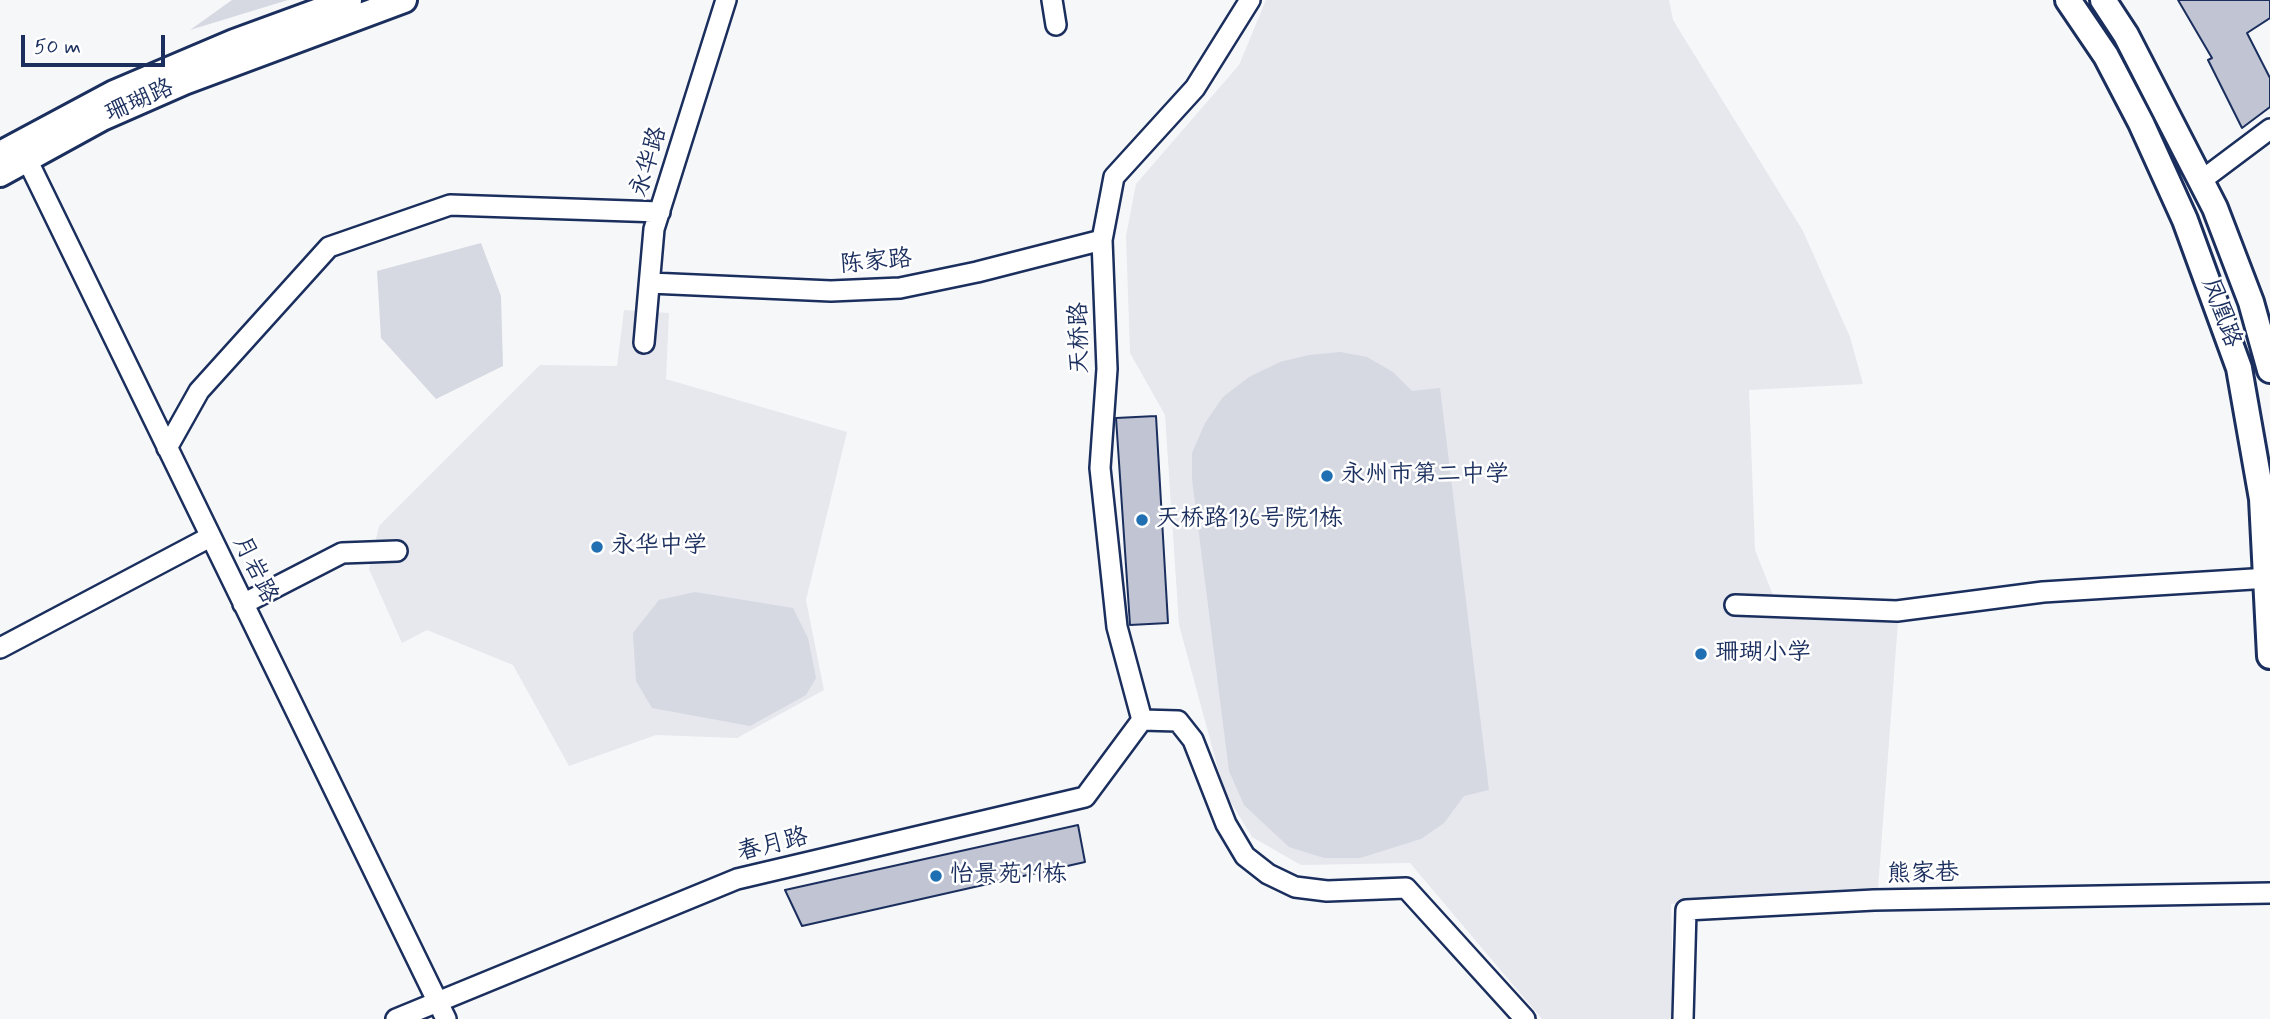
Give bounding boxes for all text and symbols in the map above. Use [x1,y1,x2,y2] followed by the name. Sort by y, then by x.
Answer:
[24,21,168,65] scale bar
[34,33,81,61] text: 50 m
[101,74,179,130] street label: 珊瑚路
[626,123,674,201] street label: 永华路
[839,246,913,280] street label: 陈家路
[2194,274,2246,352] street label: 凤凰路
[1066,302,1096,374] street label: 天桥路
[1341,462,1509,490] place label: 永州市第二中学
[1319,468,1335,484] marker: 永州市第二中学
[1156,506,1343,534] place label: 天桥路136号院1栋
[1134,512,1150,528] marker: 天桥路136号院1栋
[225,531,283,609] street label: 月岩路
[611,533,707,561] place label: 永华中学
[589,539,605,555] marker: 永华中学
[1715,640,1811,668] place label: 珊瑚小学
[1693,646,1709,662] marker: 珊瑚小学
[735,823,811,869] street label: 春月路
[1887,860,1959,890] street label: 熊家巷
[950,862,1067,890] place label: 怡景苑11栋
[928,868,944,884] marker: 怡景苑11栋

